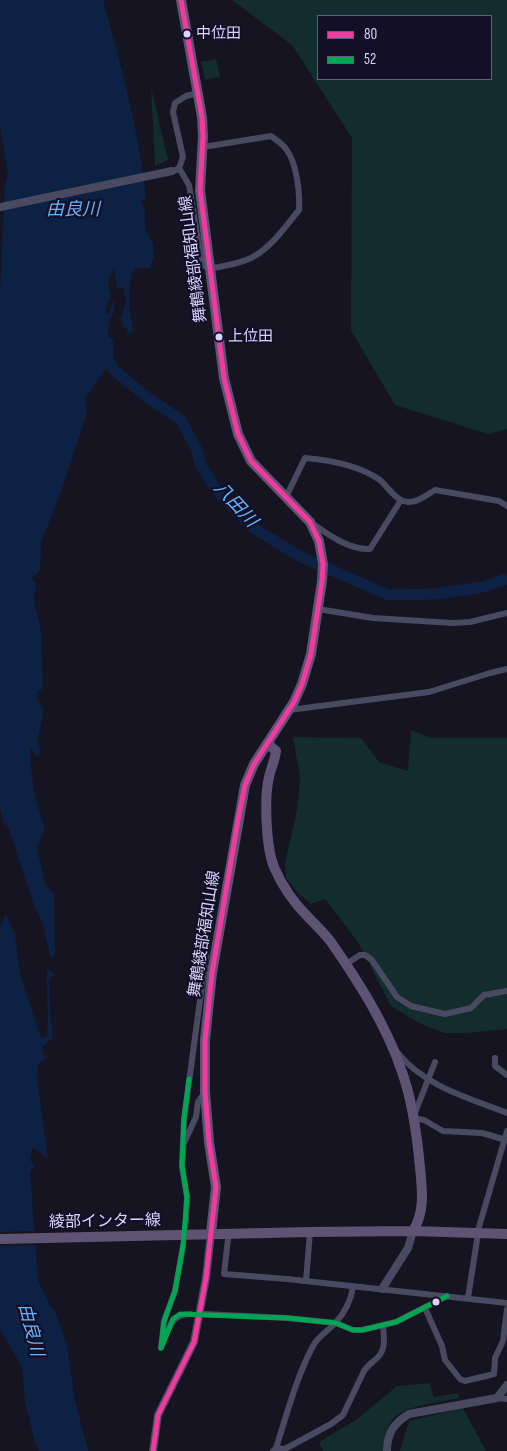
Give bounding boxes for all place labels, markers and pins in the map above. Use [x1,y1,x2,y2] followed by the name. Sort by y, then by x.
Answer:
[196,25,241,43] place label: 中位田
[182,29,192,39] marker: 中位田
[228,328,273,346] place label: 上位田
[214,332,224,342] marker: 上位田
[431,1297,441,1307] unlabelled marker

